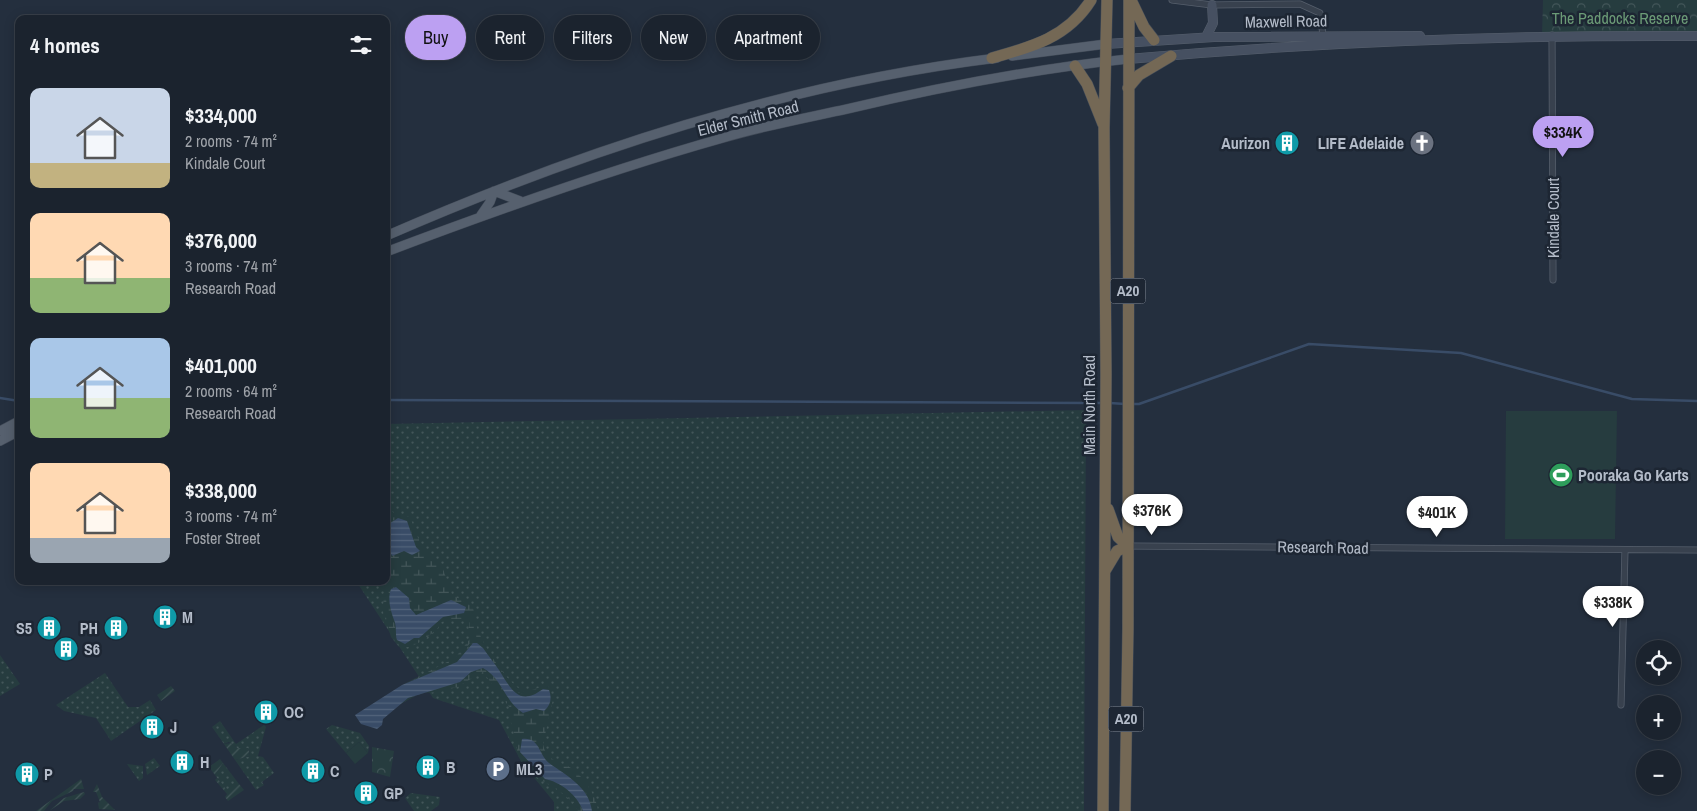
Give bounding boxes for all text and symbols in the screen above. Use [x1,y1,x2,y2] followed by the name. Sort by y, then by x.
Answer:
[1552,7,1688,29] park label: The Paddocks Reserve
[1245,9,1327,33] street label: Maxwell Road
[405,15,466,60] chip: Buy
[476,15,544,60] chip: Rent
[554,15,631,60] chip: Filters
[641,15,706,60] chip: New
[716,15,820,60] chip: Apartment
[30,31,100,60] text: 4 homes
[347,31,375,59] icon: filters
[695,95,801,141] street label: Elder Smith Road
[185,101,257,130] text: $334,000
[70,108,130,168] icon: home
[1528,116,1598,158] pin: $334K
[1544,121,1582,143] text: $334K
[185,130,277,152] text: 2 rooms · 74 m²
[1274,130,1300,156] building icon: Aurizon
[1409,130,1435,156] church icon: LIFE Adelaide
[1221,132,1270,154] place label: Aurizon
[1318,132,1404,154] place label: LIFE Adelaide
[185,152,265,174] text: Kindale Court
[1542,178,1564,258] street label: Kindale Court
[185,226,257,255] text: $376,000
[70,233,130,293] icon: home
[185,255,277,277] text: 3 rooms · 74 m²
[185,277,276,299] text: Research Road
[1110,278,1146,304] road number: A20
[185,351,257,380] text: $401,000
[1078,355,1100,455] street label: Main North Road
[70,358,130,418] icon: home
[185,380,277,402] text: 2 rooms · 64 m²
[185,402,276,424] text: Research Road
[1548,462,1574,488] sports icon: Pooraka Go Karts
[1578,464,1689,486] place label: Pooraka Go Karts
[185,476,257,505] text: $338,000
[70,483,130,543] icon: home
[1117,494,1187,536] pin: $376K
[1402,496,1472,538] pin: $401K
[1133,499,1171,521] text: $376K
[1418,501,1456,523] text: $401K
[185,505,277,527] text: 3 rooms · 74 m²
[185,527,260,549] text: Foster Street
[1277,535,1369,559] street label: Research Road
[1578,586,1648,628] pin: $338K
[1594,591,1632,613] text: $338K
[152,604,178,630] building icon: M
[182,606,193,628] place label: M
[36,615,62,641] building icon: S5
[103,615,129,641] building icon: PH
[16,617,32,639] place label: S5
[80,617,98,639] place label: PH
[53,636,79,662] building icon: S6
[84,638,100,660] place label: S6
[1636,640,1681,795] map controls
[1636,640,1681,685] button: locate
[1636,695,1681,740] button: +
[253,699,279,725] building icon: OC
[284,701,304,723] place label: OC
[1108,706,1144,732] road number: A20
[139,714,165,740] building icon: J
[170,716,177,738] place label: J
[169,749,195,775] building icon: H
[1636,750,1681,795] button: −
[200,751,209,773] place label: H
[415,754,441,780] building icon: B
[446,756,455,778] place label: B
[485,756,511,782] parking icon: ML3
[300,758,326,784] building icon: C
[516,758,542,780] place label: ML3
[330,760,339,782] place label: C
[14,761,40,787] building icon: P
[44,763,53,785] place label: P
[353,780,379,806] building icon: GP
[384,782,403,804] place label: GP

